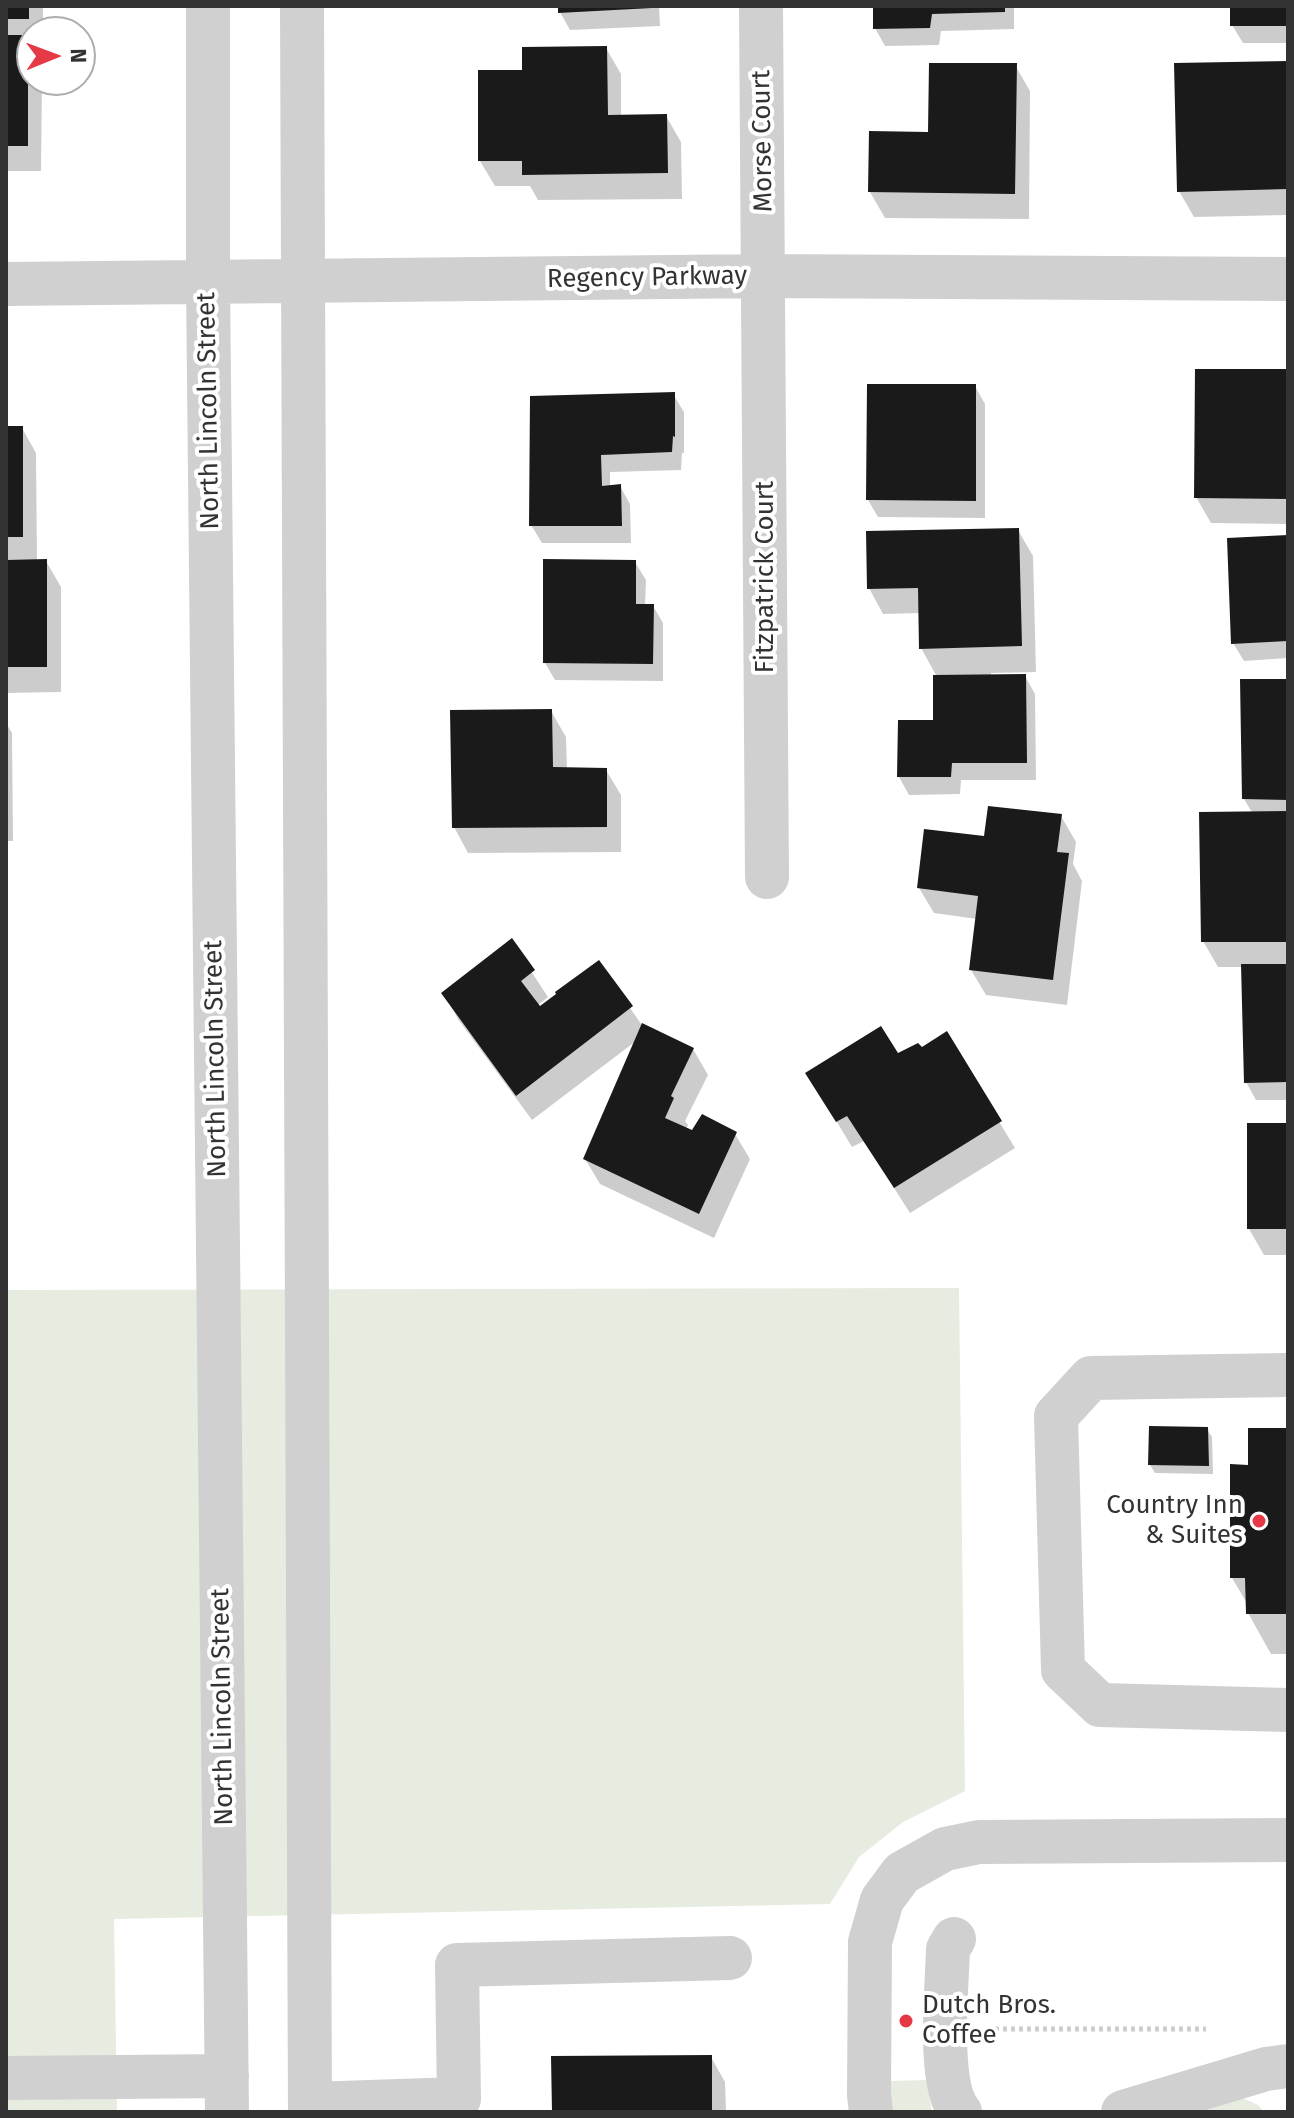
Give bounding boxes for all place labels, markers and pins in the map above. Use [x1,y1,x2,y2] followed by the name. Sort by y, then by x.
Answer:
[1106,1490,1243,1552] place label: Country Inn & Suites
[1250,1512,1268,1530] marker: Country Inn & Suites
[922,1990,1056,2052] place label: Dutch Bros. Coffee
[897,2012,915,2030] marker: Dutch Bros. Coffee

